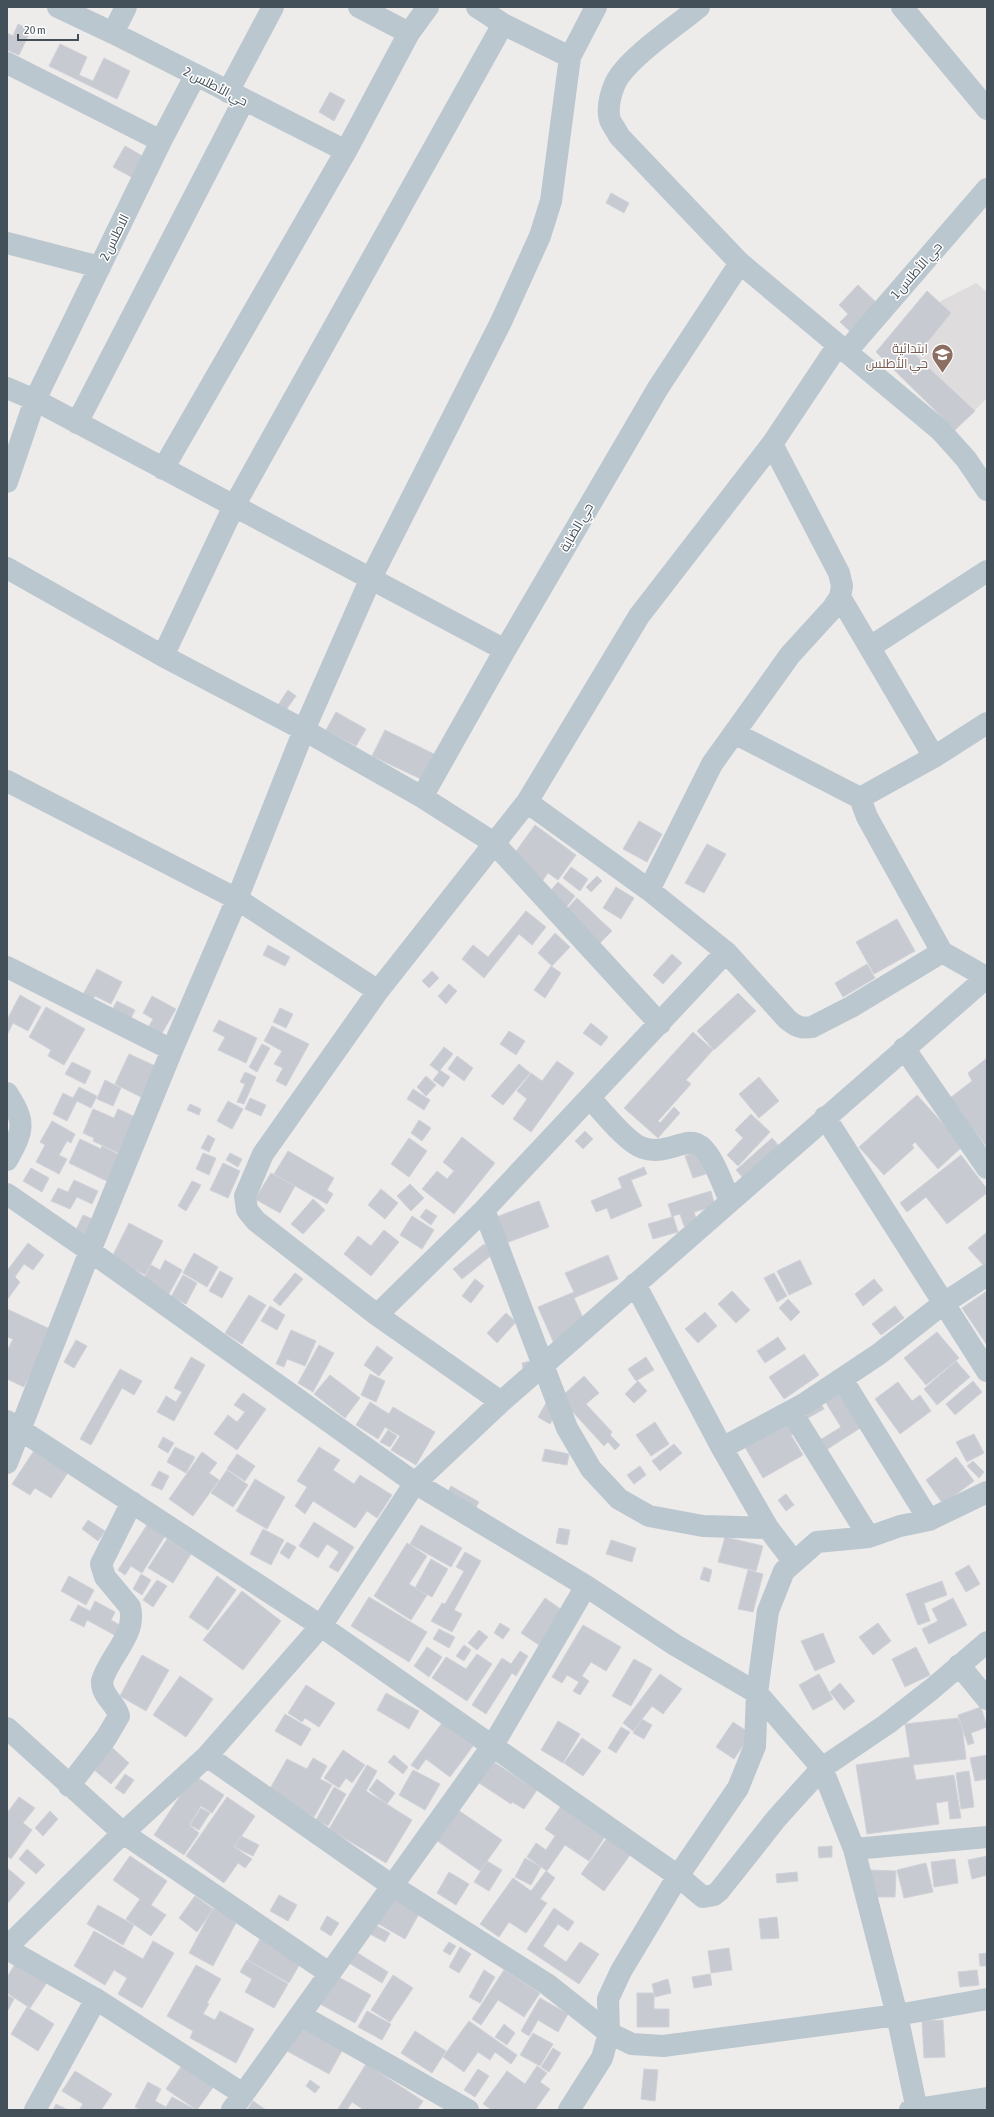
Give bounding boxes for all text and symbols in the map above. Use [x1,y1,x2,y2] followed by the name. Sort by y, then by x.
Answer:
[18,16,78,42] scale bar
[24,23,46,37] text: 20 m
[180,64,250,112] street label: حي الأطلس 2
[97,212,132,263] street label: الاطلس 2
[888,239,947,304] street label: حي الأطلس 1
[866,341,928,374] place label: ابتدائية حي الأطلس
[930,342,956,375] school or university icon: ابتدائية حي الأطلس
[557,500,599,556] street label: حي الضاية

